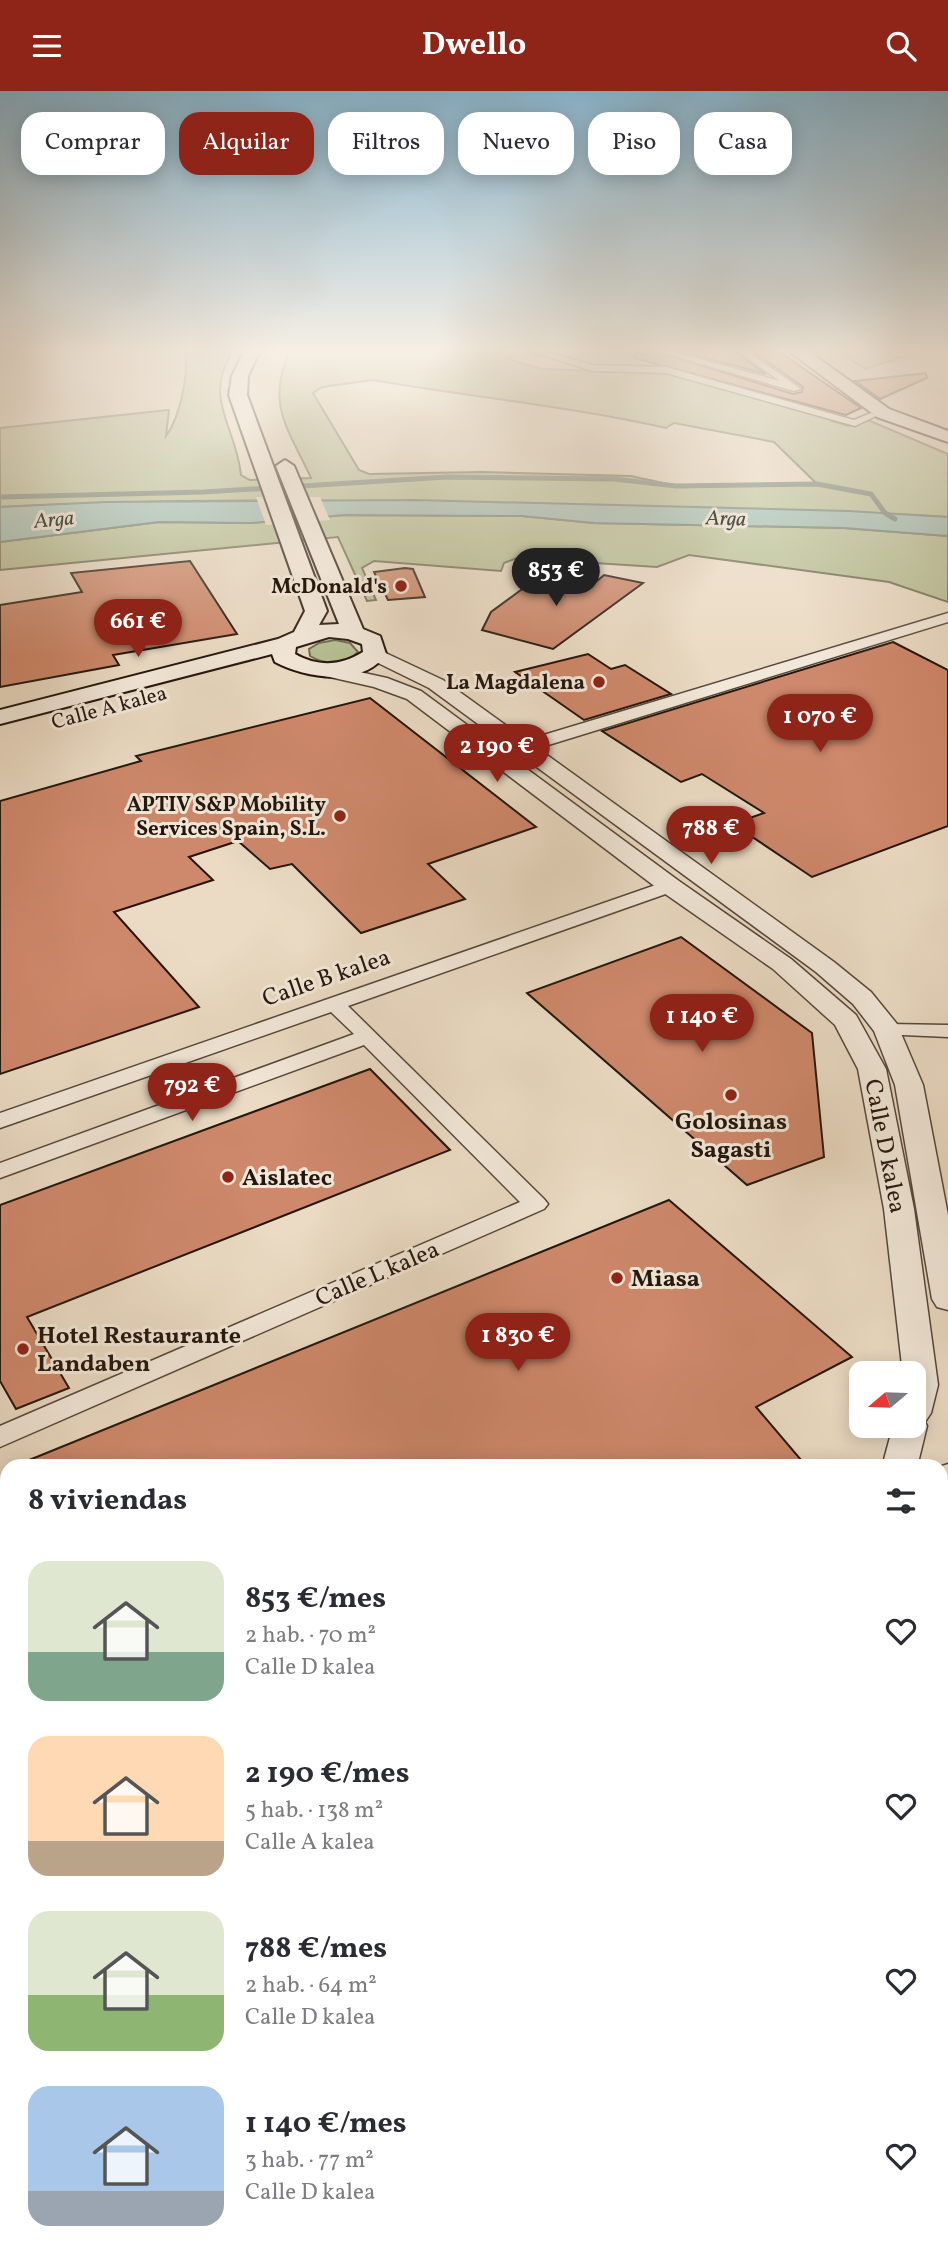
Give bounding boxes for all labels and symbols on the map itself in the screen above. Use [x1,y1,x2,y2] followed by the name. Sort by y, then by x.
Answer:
[32,504,76,537] water label: Arga
[704,504,747,535] water label: Arga
[507,549,605,608] pin: 853 €
[271,573,387,602] place label: McDonald's
[393,578,409,594] marker: McDonald's
[89,599,187,659] pin: 661 €
[446,669,585,698] place label: La Magdalena
[591,674,607,690] marker: La Magdalena
[48,679,170,738] street label: Calle A kalea
[755,695,885,754] pin: 1 070 €
[432,725,562,784] pin: 2 190 €
[127,791,326,844] place label: APTIV S&P Mobility Services Spain, S.L.
[662,807,760,866] pin: 788 €
[332,808,348,824] marker: APTIV S&P Mobility Services Spain, S.L.
[258,941,395,1017] street label: Calle B kalea
[637,995,767,1054] pin: 1 140 €
[143,1063,241,1123] pin: 792 €
[854,1076,914,1216] street label: Calle D kalea
[723,1087,739,1103] marker: Golosinas Sagasti
[675,1106,787,1168] place label: Golosinas Sagasti
[242,1162,332,1196] place label: Aislatec
[220,1169,236,1185] marker: Aislatec
[310,1233,445,1316] street label: Calle L kalea
[631,1263,700,1297] place label: Miasa
[609,1270,625,1286] marker: Miasa
[453,1313,583,1373] pin: 1 830 €
[37,1320,241,1382] place label: Hotel Restaurante Landaben
[15,1341,31,1357] marker: Hotel Restaurante Landaben
[849,1361,926,1439] north arrow

